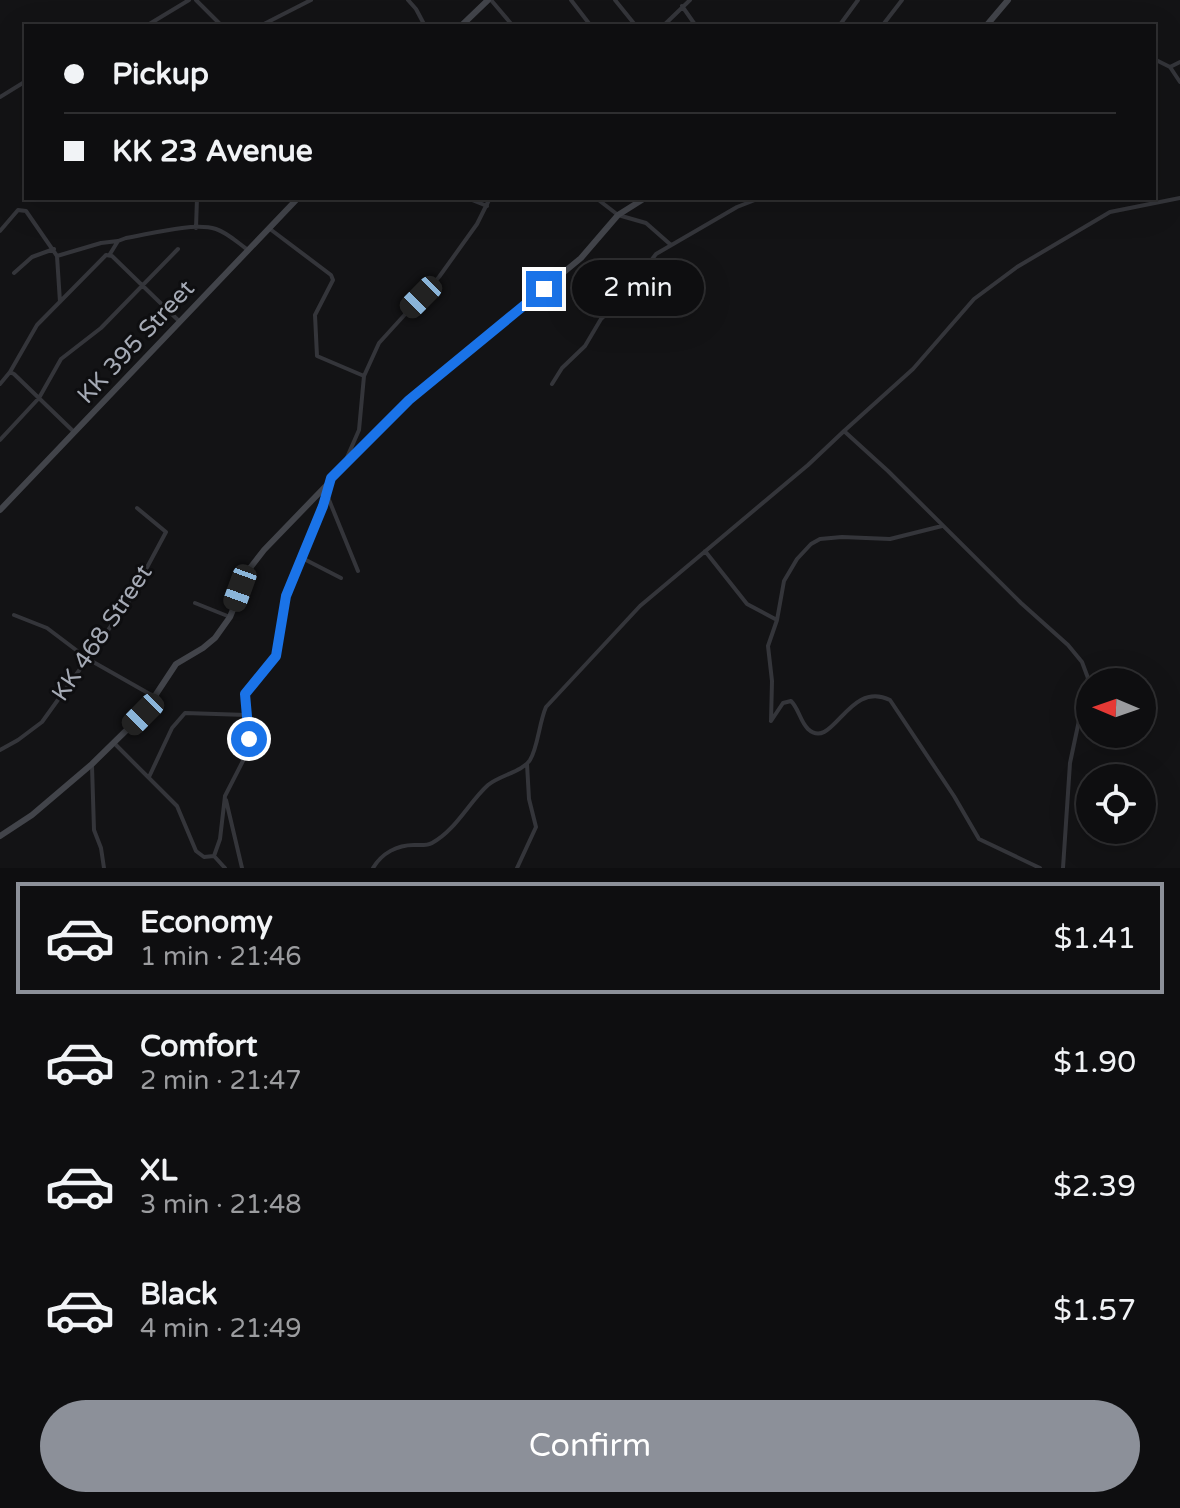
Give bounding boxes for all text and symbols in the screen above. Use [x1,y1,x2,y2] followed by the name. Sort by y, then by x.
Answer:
[112,56,209,93] text: Pickup
[112,133,313,170] text: KK 23 Avenue
[572,261,704,317] callout: 2 min
[526,271,562,307] route end
[396,272,446,322] car
[603,272,673,303] text: 2 min
[71,274,201,410] street label: KK 395 Street
[46,559,158,707] street label: KK 468 Street
[221,561,259,615] car
[1076,668,1156,748] north arrow
[1076,668,1156,844] map controls
[118,689,168,739] car
[231,721,267,757] route start
[1076,764,1156,844] button: locate
[44,902,116,974] icon: car
[140,904,273,941] text: Economy
[1054,920,1136,957] text: $1.41
[140,941,302,972] text: 1 min · 21:46
[44,1026,116,1098] icon: car
[140,1028,258,1065] text: Comfort
[1053,1044,1136,1081] text: $1.90
[140,1065,302,1096] text: 2 min · 21:47
[44,1150,116,1222] icon: car
[140,1152,177,1189] text: XL
[1053,1168,1136,1205] text: $2.39
[140,1189,302,1220] text: 3 min · 21:48
[44,1274,116,1346] icon: car
[140,1276,217,1313] text: Black
[1053,1292,1136,1329] text: $1.57
[140,1313,302,1344] text: 4 min · 21:49
[40,1400,1140,1492] button: Confirm

